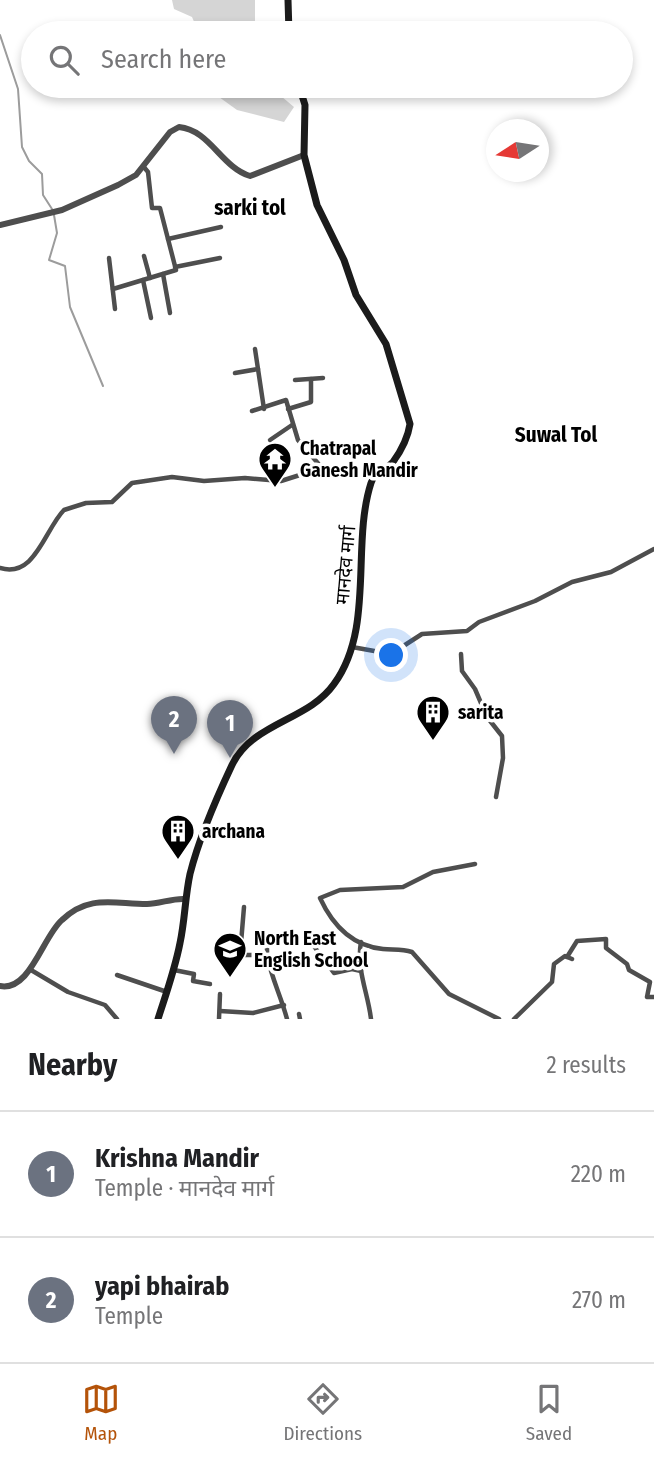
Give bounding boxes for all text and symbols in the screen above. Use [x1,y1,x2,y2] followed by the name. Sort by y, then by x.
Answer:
[21,21,633,98] search box
[45,41,83,79] icon: search
[101,44,226,75] text: Search here
[486,119,549,182] north arrow
[214,195,286,221] district label: sarki tol
[515,422,597,448] district label: Suwal Tol
[300,437,419,482] place label: Chatrapal Ganesh Mandir
[256,440,294,489] temple icon: Chatrapal Ganesh Mandir
[331,524,360,605] street label: मानदेव मार्ग
[374,638,408,672] your location
[414,693,452,742] building icon: sarita
[151,696,197,754] pin: 2
[207,700,253,758] pin: 1
[458,701,504,724] place label: sarita
[159,812,197,861] building icon: archana
[202,820,265,843] place label: archana
[254,927,369,972] place label: North East English School
[211,930,249,979] school or university icon: North East English School
[28,1047,117,1083] text: Nearby
[546,1051,626,1079] text: 2 results
[95,1143,259,1174] text: Krishna Mandir
[46,1160,56,1188] text: 1
[571,1160,626,1188] text: 220 m
[95,1174,274,1202] text: Temple · मानदेव मार्ग
[95,1271,229,1302] text: yapi bhairab
[46,1286,56,1314] text: 2
[572,1286,626,1314] text: 270 m
[95,1302,163,1330] text: Temple
[82,1380,120,1445] tab: Map
[284,1380,362,1445] tab: Directions
[526,1380,572,1445] tab: Saved

